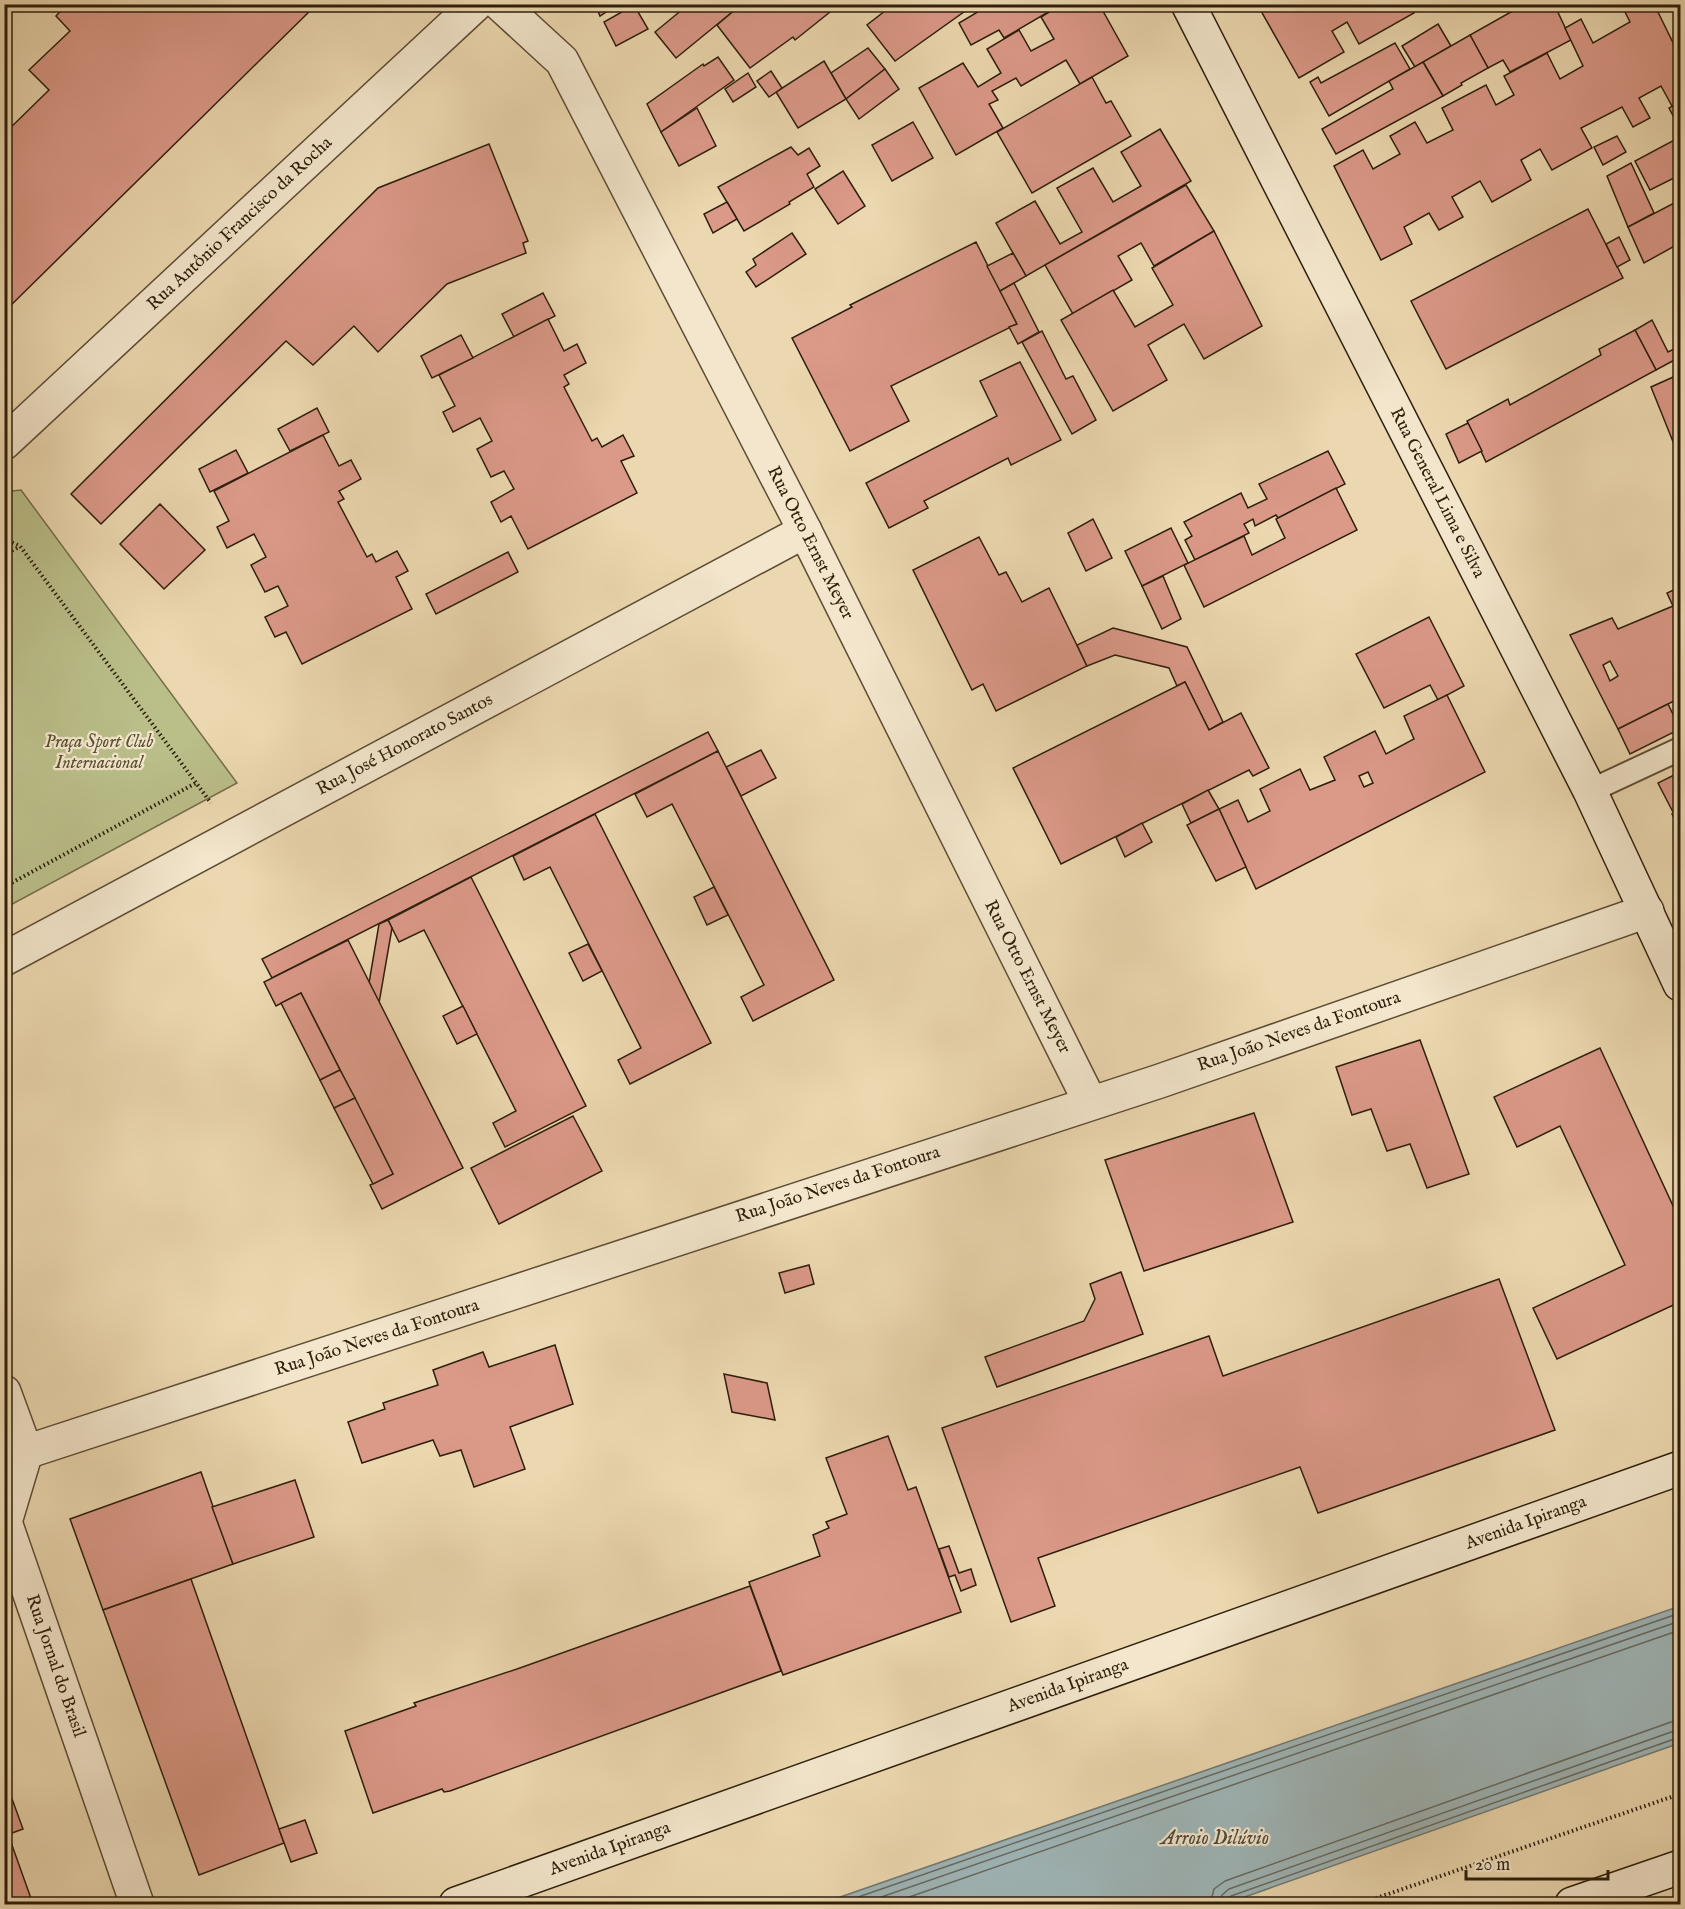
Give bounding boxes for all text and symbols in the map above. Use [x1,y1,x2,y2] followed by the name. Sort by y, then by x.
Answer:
[143,132,338,316] street label: Rua Antônio Francisco da Rocha
[1384,404,1490,582] street label: Rua General Lima e Silva
[761,462,859,624] street label: Rua Otto Ernst Meyer
[313,689,497,801] street label: Rua José Honorato Santos
[45,731,153,775] park label: Praça Sport Club Internacional
[978,896,1076,1058] street label: Rua Otto Ernst Meyer
[1194,986,1404,1078] street label: Rua João Neves da Fontoura
[733,1141,943,1229] street label: Rua João Neves da Fontoura
[272,1294,482,1382] street label: Rua João Neves da Fontoura
[1461,1490,1590,1556] street label: Avenida Ipiranga
[20,1592,90,1741] street label: Rua Jornal do Brasil
[1003,1653,1132,1719] street label: Avenida Ipiranga
[545,1816,674,1882] street label: Avenida Ipiranga
[1159,1826,1269,1851] water label: Arroio Dilúvio
[1466,1843,1608,1881] scale bar
[1475,1854,1510,1877] text: 20 m

